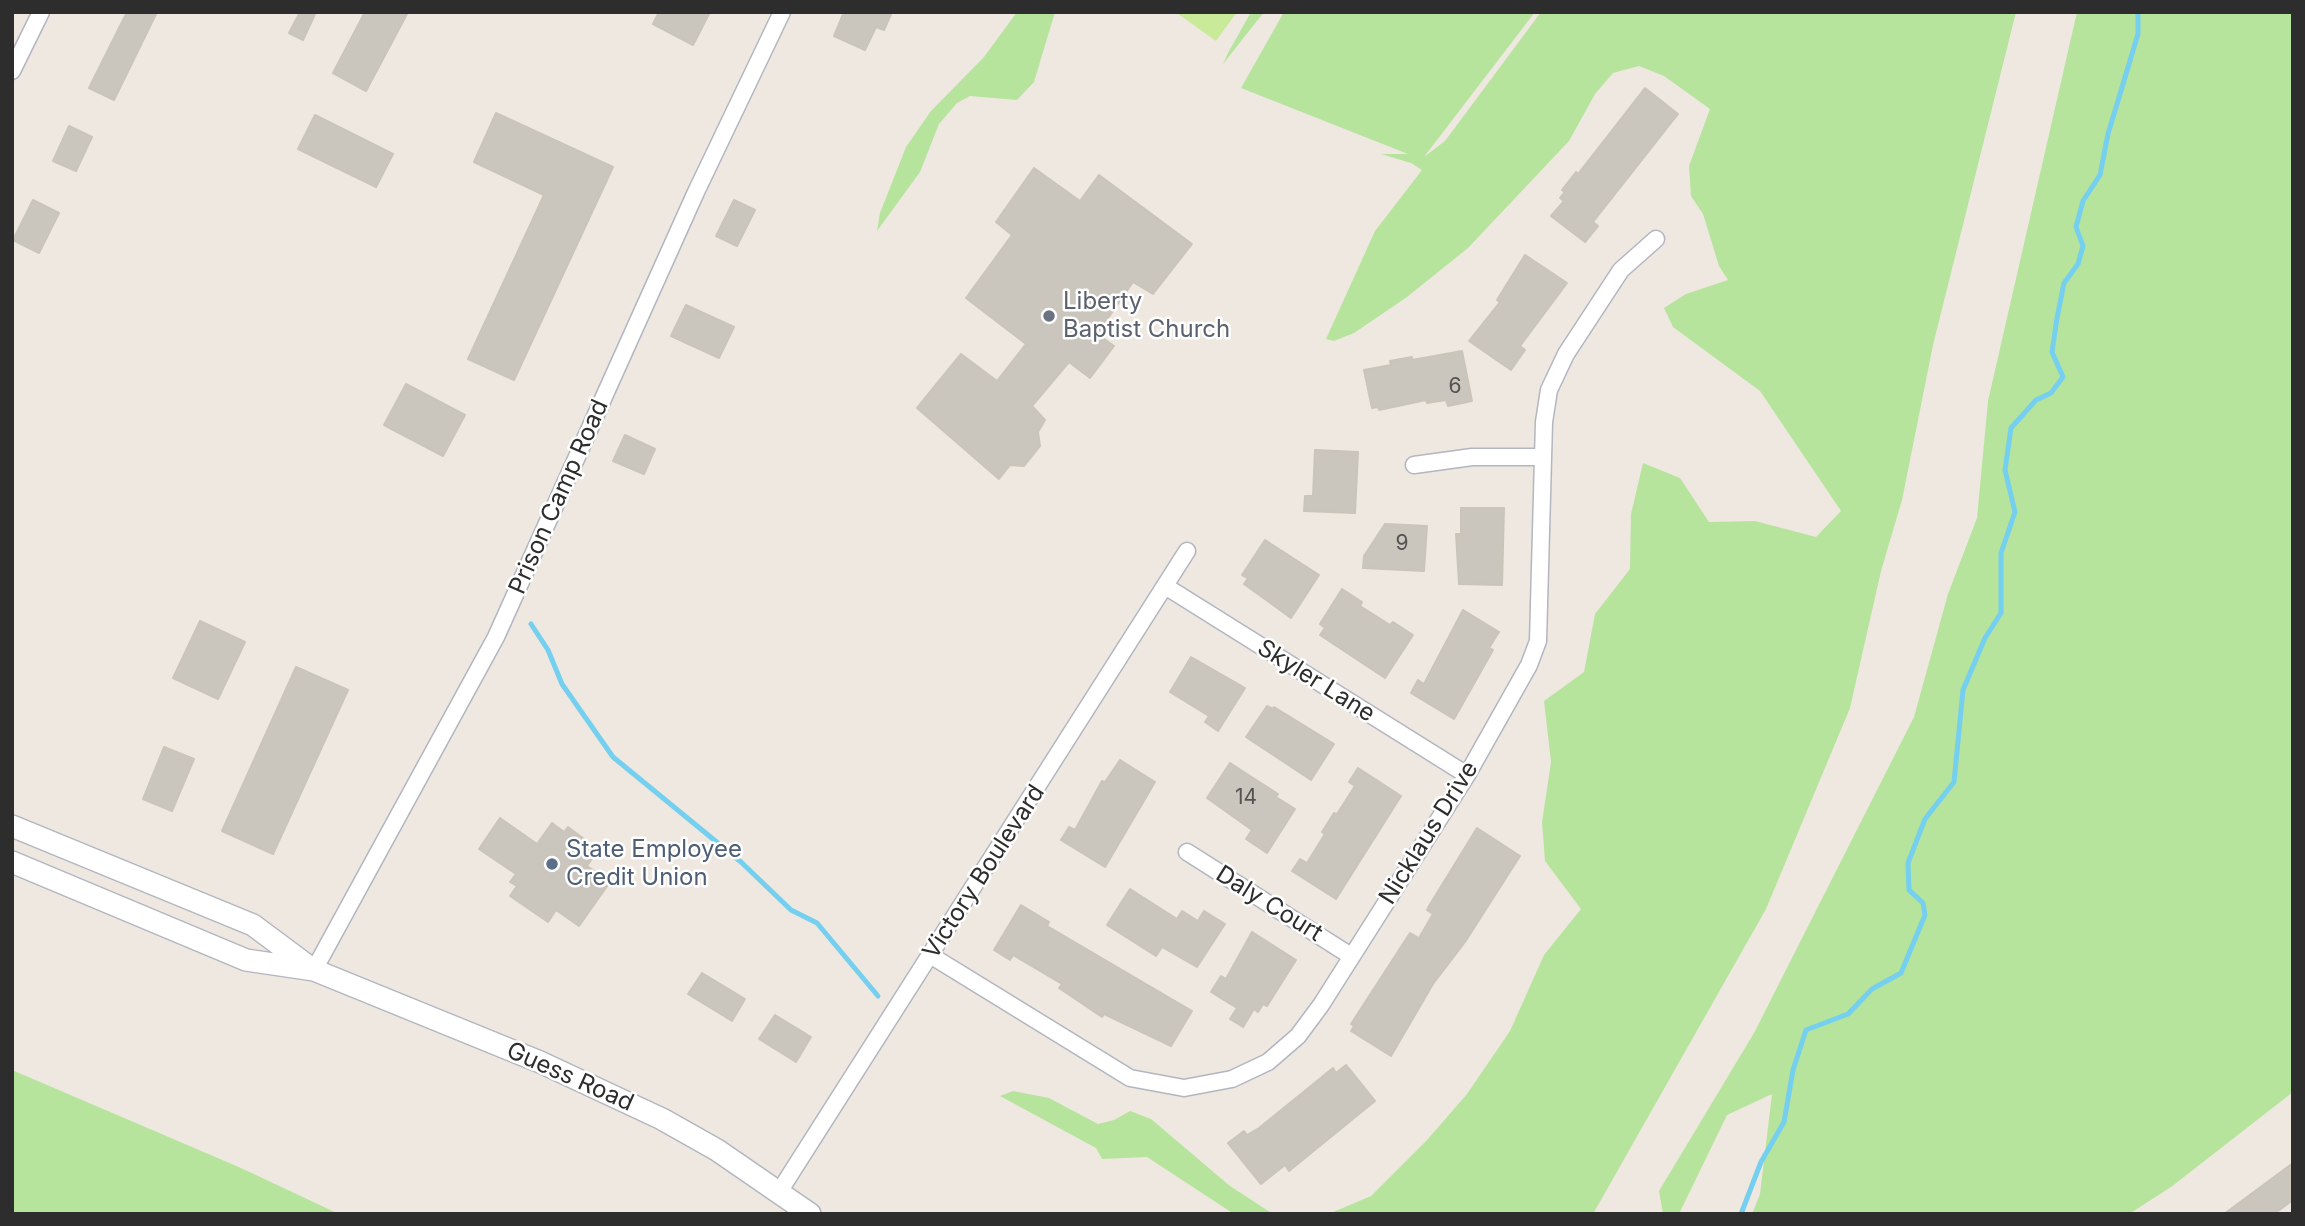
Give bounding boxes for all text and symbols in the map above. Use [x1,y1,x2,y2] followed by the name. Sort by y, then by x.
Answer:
[1063,288,1230,344] place label: Liberty Baptist Church
[1041,308,1057,324] marker: Liberty Baptist Church
[1448,374,1462,400] house number: 6
[503,395,615,599] street label: Prison Camp Road
[1395,531,1409,557] house number: 9
[1252,634,1380,728] street label: Skyler Lane
[1374,756,1484,910] street label: Nicklaus Drive
[917,780,1051,964] street label: Victory Boulevard
[1235,785,1257,811] house number: 14
[566,836,742,892] place label: State Employee Credit Union
[544,856,560,872] marker: State Employee Credit Union
[1210,860,1328,948] street label: Daly Court
[502,1036,638,1118] street label: Guess Road

